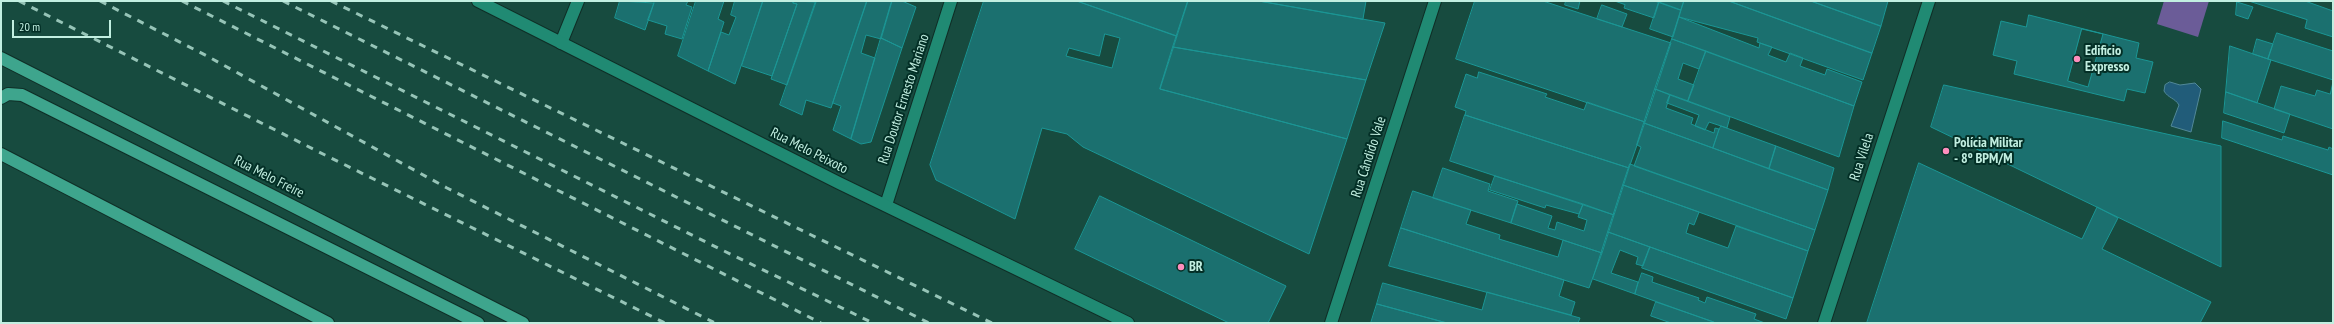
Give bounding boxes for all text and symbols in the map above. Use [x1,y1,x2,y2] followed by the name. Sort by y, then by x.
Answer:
[14,12,113,38] scale bar
[19,19,40,34] text: 20 m
[875,32,933,166] street label: Rua Doutor Ernesto Mariano
[2085,43,2130,76] place label: Edificio Expresso
[2072,54,2082,64] marker: Edificio Expresso
[1348,114,1390,200] street label: Rua Cândido Vale
[768,124,850,178] street label: Rua Melo Peixoto
[1846,131,1878,183] street label: Rua Vilela
[1954,135,2023,168] place label: Polícia Militar - 8º BPM/M
[1941,146,1951,156] marker: Polícia Militar - 8º BPM/M
[231,152,307,202] street label: Rua Melo Freire
[1189,259,1203,275] place label: BR
[1176,262,1186,272] marker: BR

